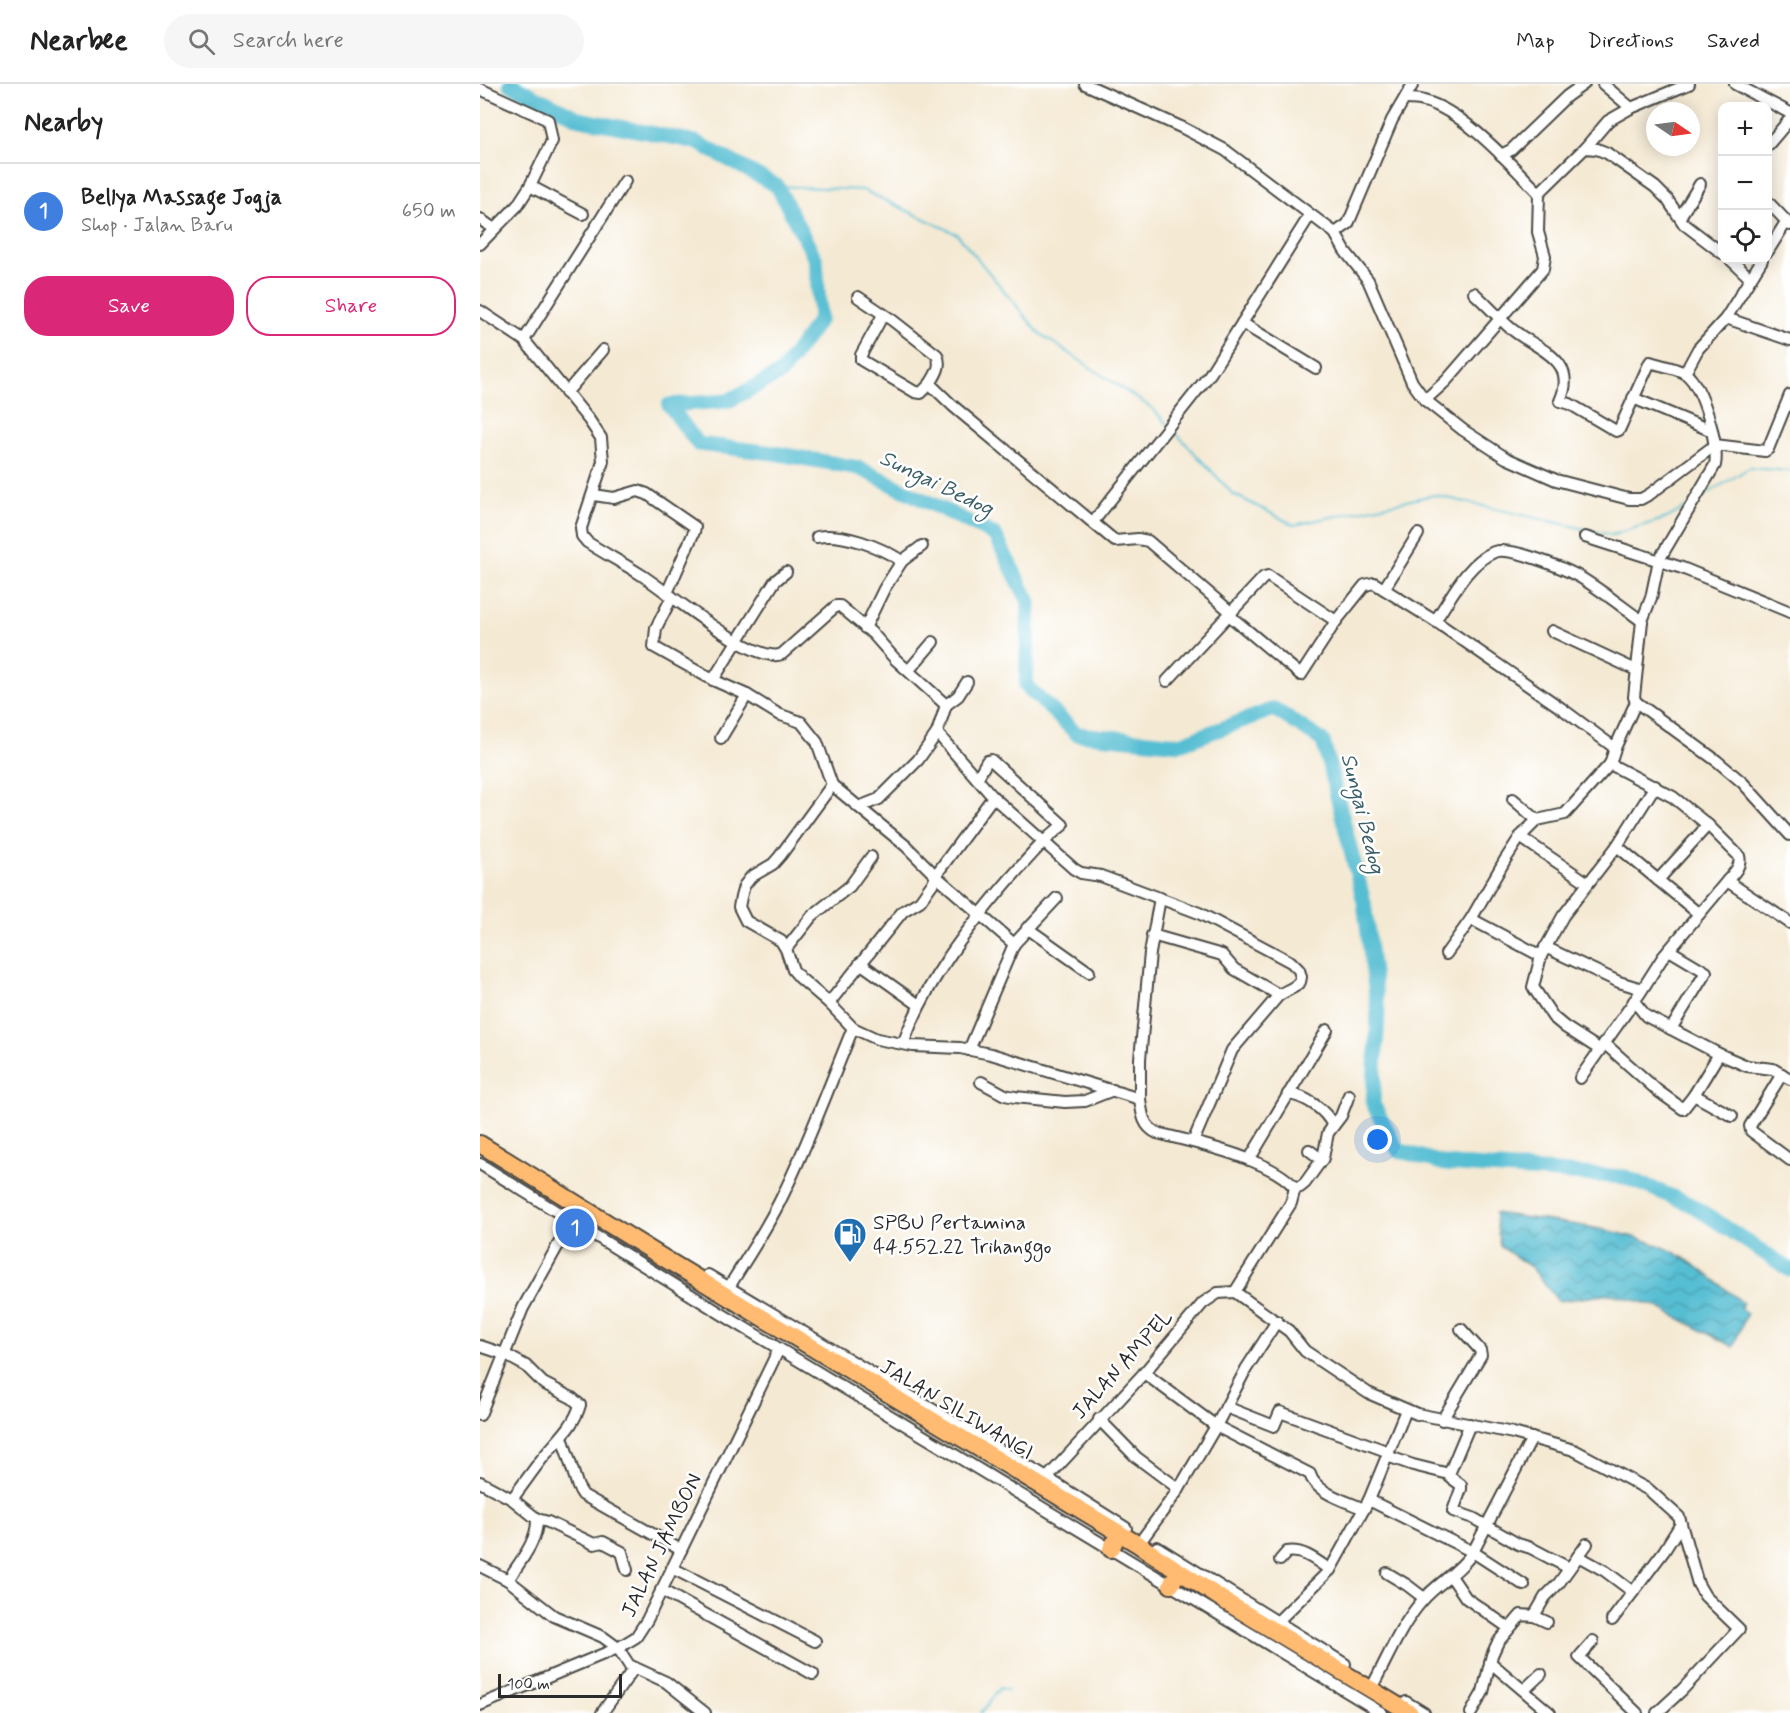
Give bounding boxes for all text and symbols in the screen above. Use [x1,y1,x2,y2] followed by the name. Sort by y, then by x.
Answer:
[164,14,584,68] search box
[30,23,128,60] text: Nearbee
[185,25,218,58] icon: search
[233,27,344,55] text: Search here
[1516,27,1555,55] text: Map
[1588,27,1674,55] text: Directions
[1707,27,1760,55] text: Saved
[1646,102,1700,156] north arrow
[1718,102,1772,264] map controls
[1718,102,1772,156] button: +
[24,106,103,140] text: Nearby
[1718,156,1772,210] button: −
[81,184,282,212] text: Bellya Massage Jogja
[39,198,48,225] text: 1
[402,198,456,225] text: 650 m
[1718,210,1772,264] button: locate
[81,212,233,239] text: Shop · Jalan Baru
[24,276,234,336] button: Save
[246,276,456,336] button: Share
[874,444,999,526] water label: Sungai Bedog
[1332,750,1391,879] water label: Sungai Bedog
[1363,1125,1392,1154] your location
[556,1206,595,1250] pin: 1
[873,1209,1052,1263] place label: SPBU Pertamina 44.552.22 Trihanggo
[832,1216,868,1263] fuel station icon: SPBU Pertamina 44.552.22 Trihanggo
[1066,1304,1180,1426] street label: JALAN AMPEL
[875,1353,1038,1467] street label: JALAN SILIWANGI
[615,1469,709,1622] street label: JALAN JAMBON
[498,1671,622,1698] scale bar
[507,1674,550,1695] text: 100 m

